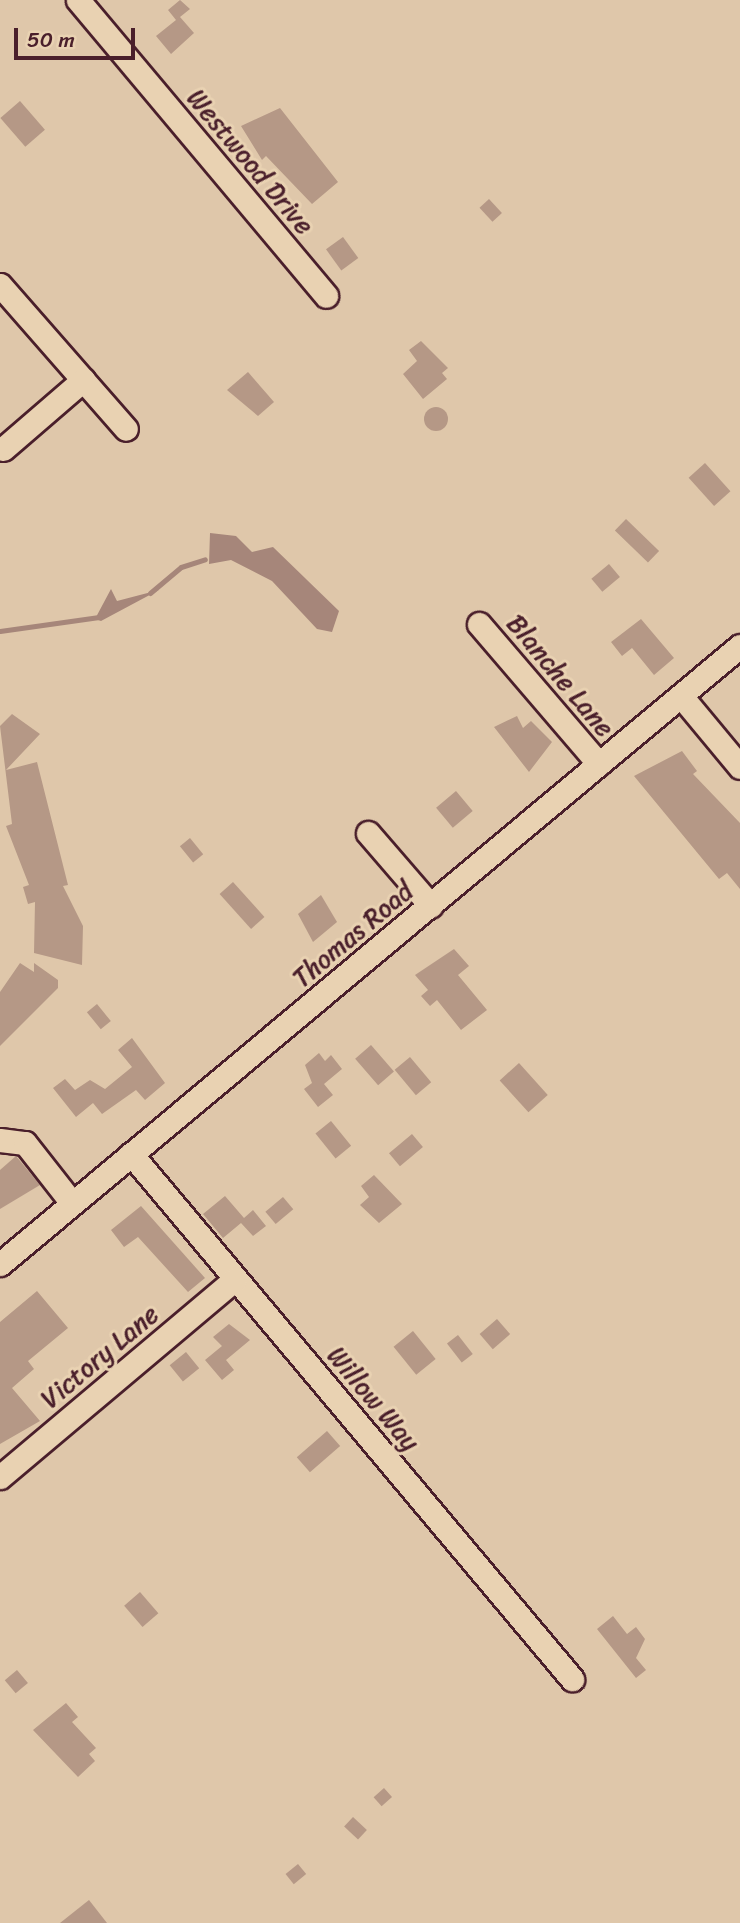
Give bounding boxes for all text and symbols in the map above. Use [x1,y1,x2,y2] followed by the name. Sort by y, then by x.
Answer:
[18,14,138,58] scale bar
[27,21,75,59] text: 50 m
[180,83,320,241] street label: Westwood Drive
[500,609,620,743] street label: Blanche Lane
[286,876,420,994] street label: Thomas Road
[35,1299,165,1415] street label: Victory Lane
[320,1340,426,1458] street label: Willow Way

